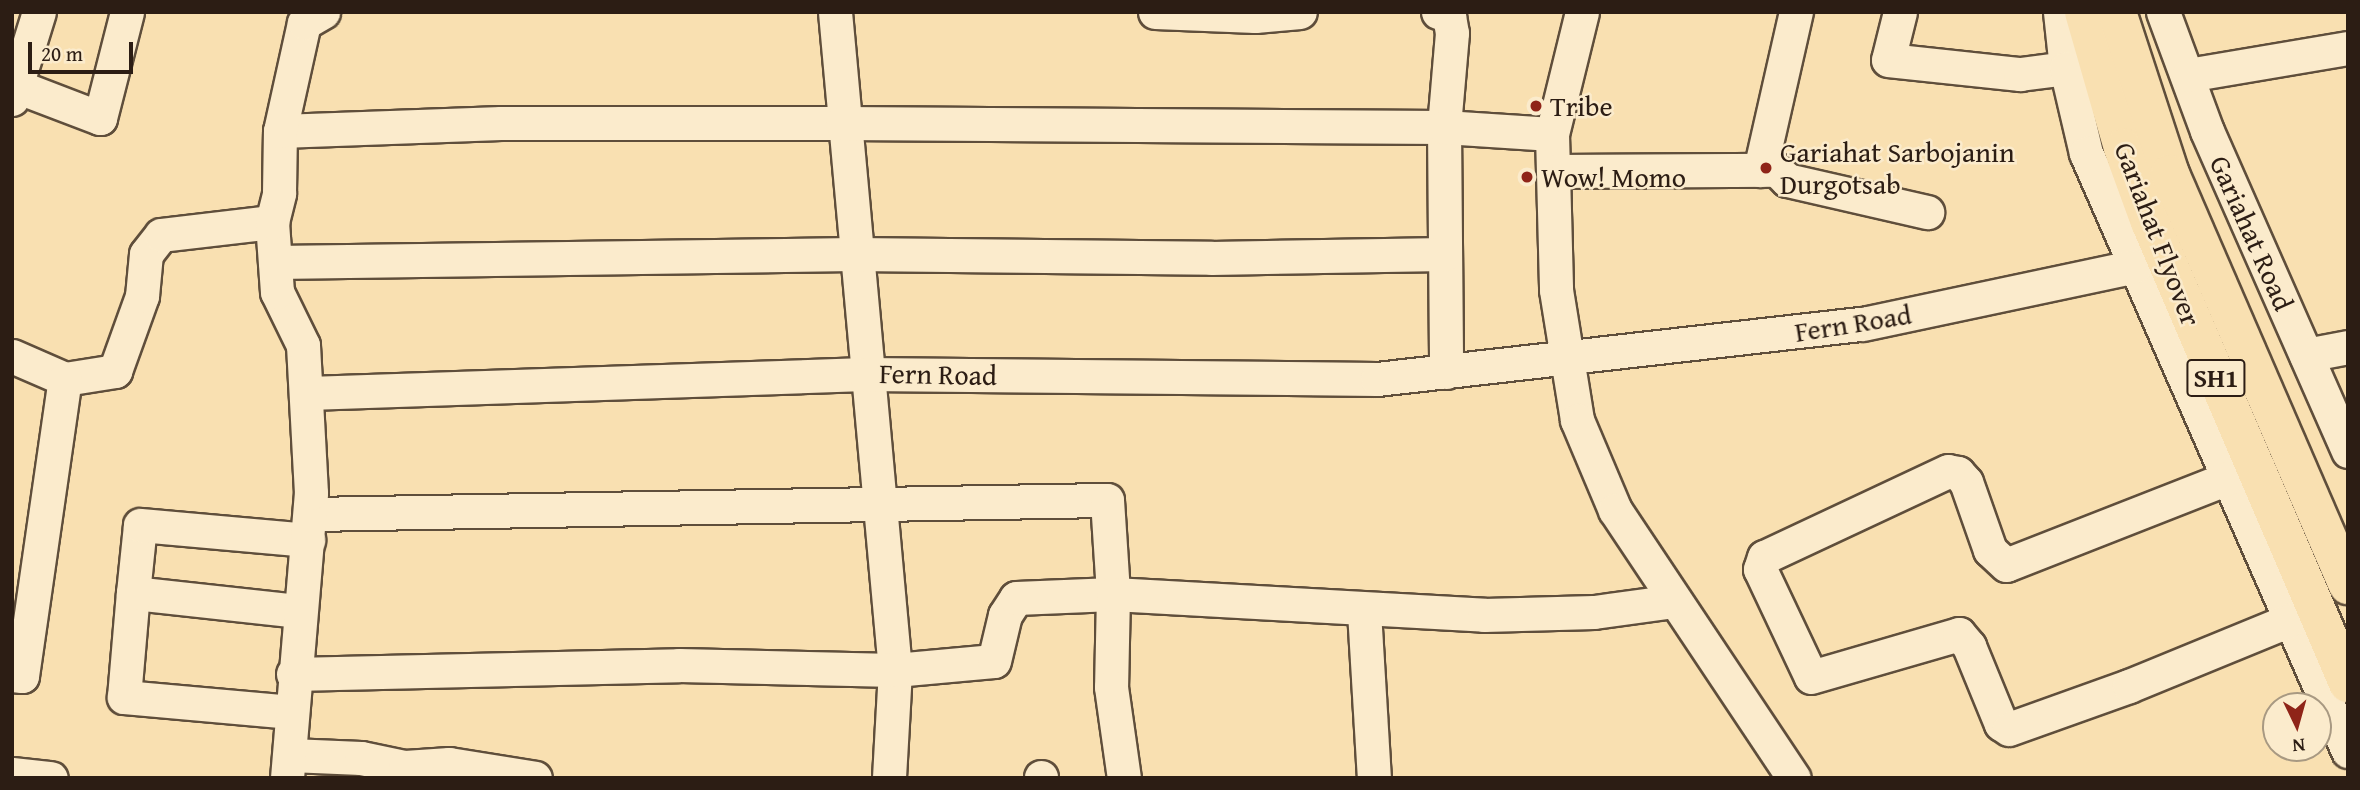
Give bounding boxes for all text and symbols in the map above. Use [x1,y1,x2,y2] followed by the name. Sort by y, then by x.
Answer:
[32,28,136,72] scale bar
[41,38,83,69] text: 20 m
[1550,89,1613,123] place label: Tribe
[1528,98,1544,114] marker: Tribe
[1780,135,2015,201] place label: Gariahat Sarbojanin Durgotsab
[2108,137,2208,331] street label: Gariahat Flyover
[2203,150,2301,316] street label: Gariahat Road
[1541,160,1686,194] place label: Wow! Momo
[1758,160,1774,176] marker: Gariahat Sarbojanin Durgotsab
[1519,169,1535,185] marker: Wow! Momo
[1792,297,1914,349] street label: Fern Road
[879,356,997,392] street label: Fern Road
[2186,356,2246,400] road number: SH1
[2262,692,2332,762] north arrow
[2291,731,2306,760] text: N

